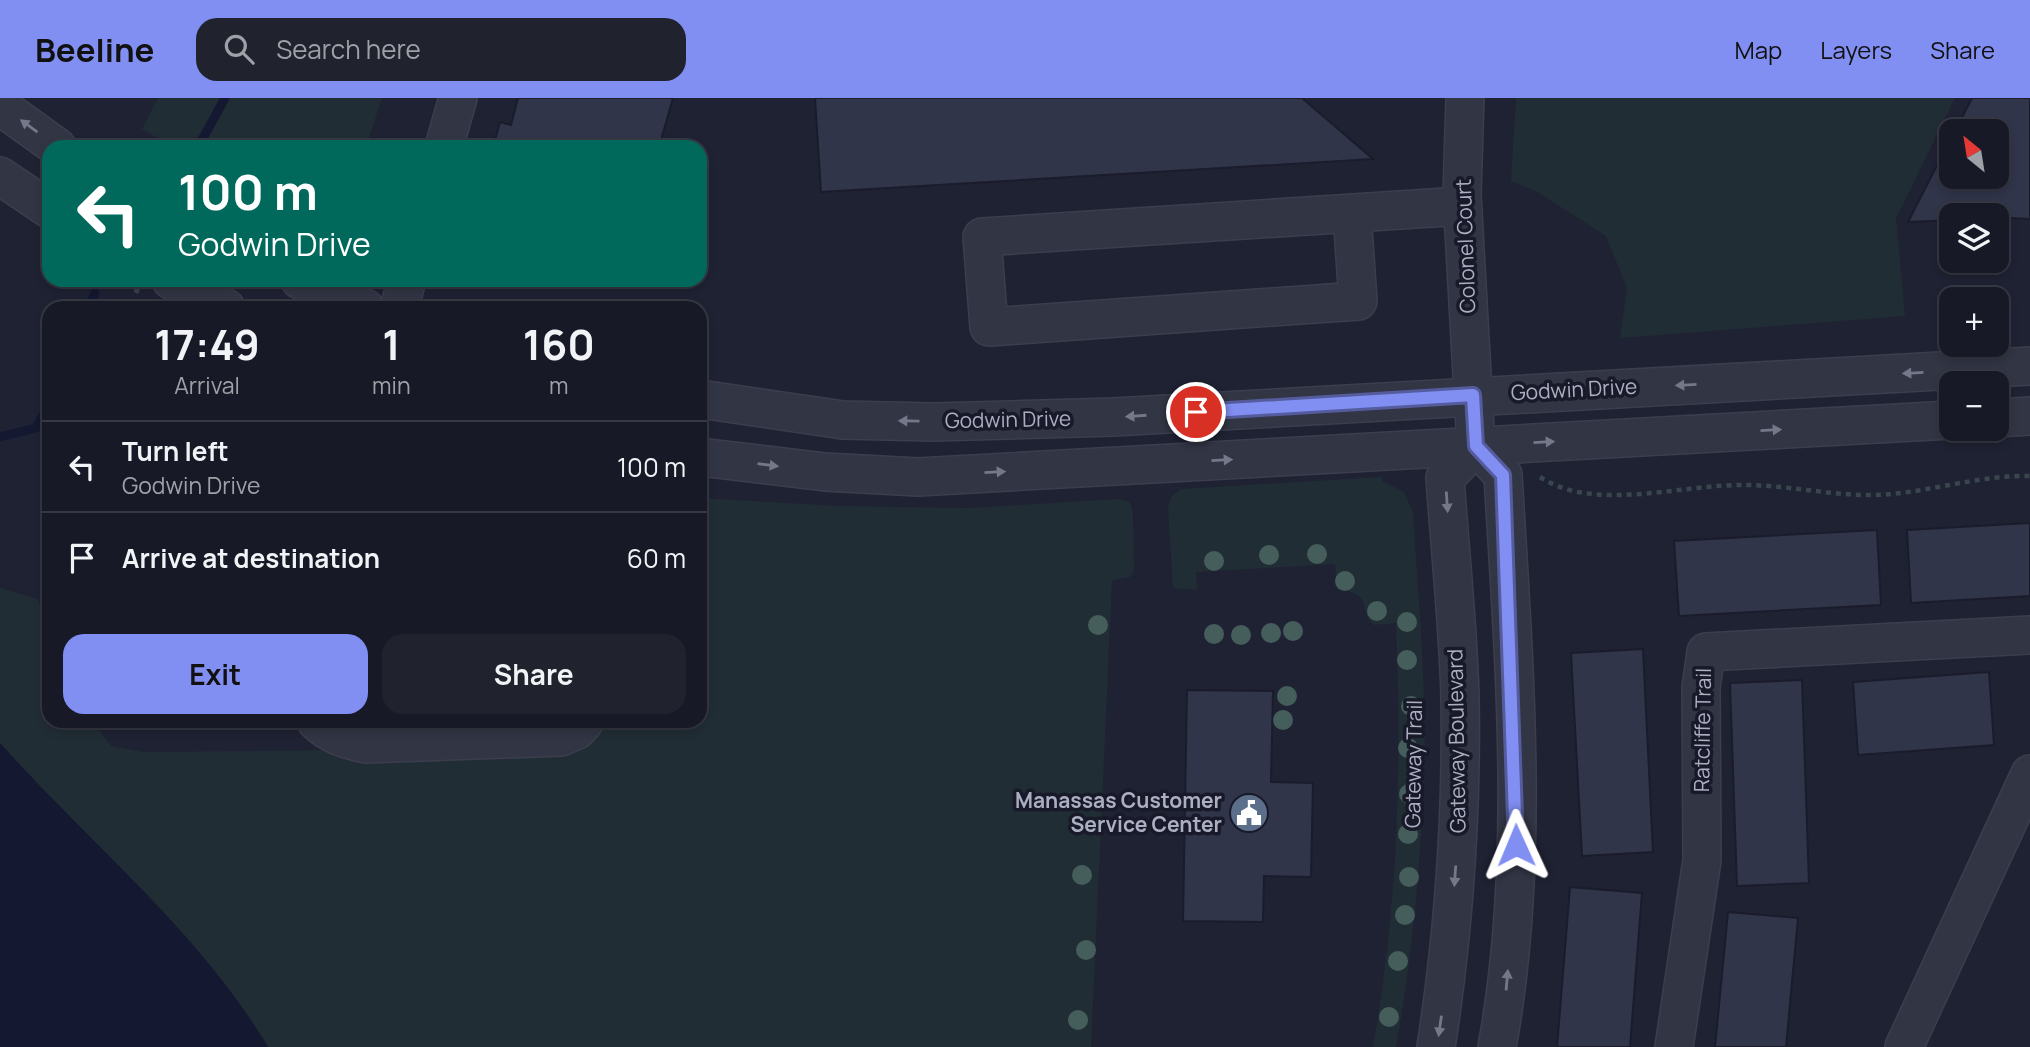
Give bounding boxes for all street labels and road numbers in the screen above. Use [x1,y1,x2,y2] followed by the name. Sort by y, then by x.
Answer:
[1449,178,1481,314] street label: Colonel Court
[1510,372,1638,406] street label: Godwin Drive
[945,404,1071,434] street label: Godwin Drive
[1440,649,1472,833] street label: Gateway Boulevard
[1687,668,1717,792] street label: Ratcliffe Trail
[1398,700,1428,828] street label: Gateway Trail

